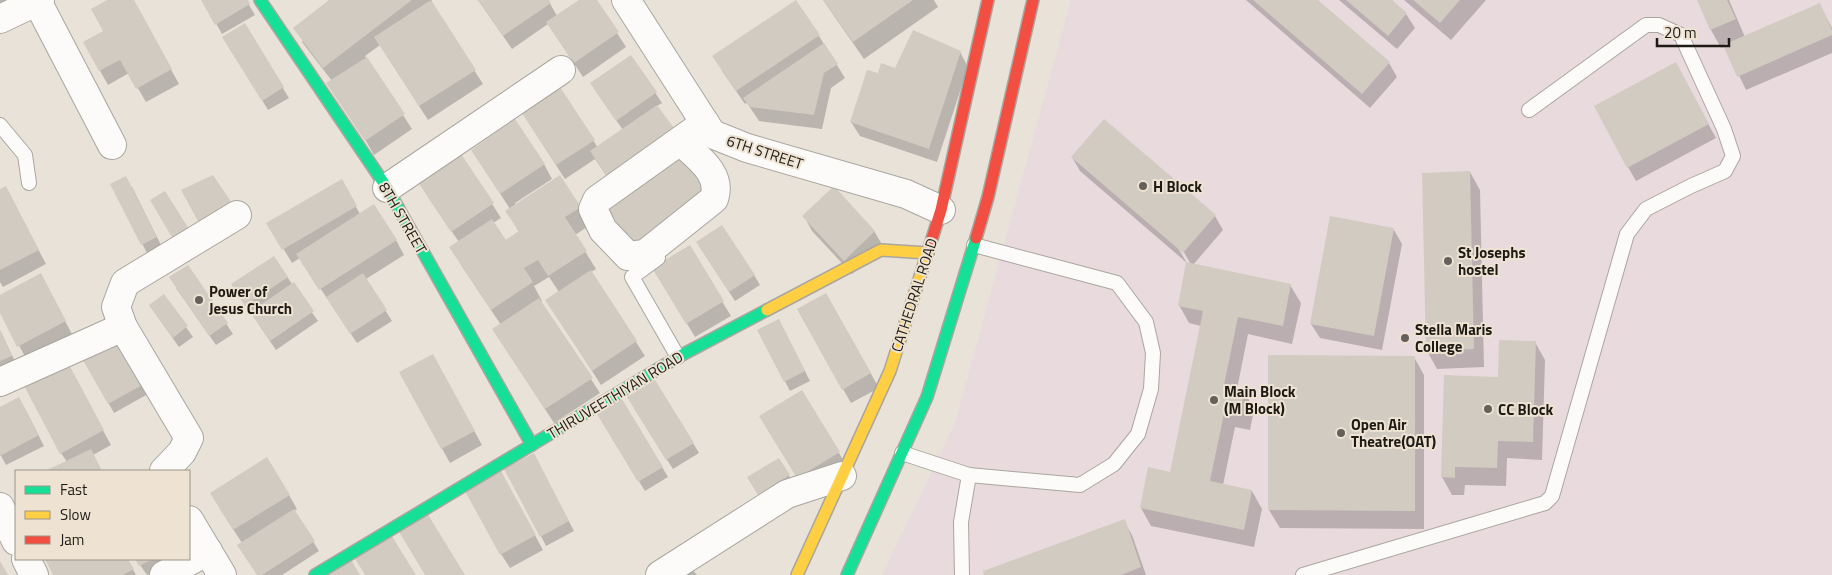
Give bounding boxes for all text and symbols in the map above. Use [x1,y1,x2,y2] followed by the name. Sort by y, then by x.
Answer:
[1657,15,1730,47] scale bar
[1664,21,1697,44] text: 20 m
[724,129,806,175] street label: 6TH STREET
[1153,175,1202,198] place label: H Block
[373,178,433,258] street label: 8TH STREET
[1137,180,1149,192] marker: H Block
[885,235,943,355] street label: CATHEDRAL ROAD
[1458,241,1526,281] place label: St Josephs hostel
[1442,255,1454,267] marker: St Josephs hostel
[209,280,292,320] place label: Power of Jesus Church
[193,294,205,306] marker: Power of Jesus Church
[1415,318,1492,358] place label: Stella Maris College
[1399,332,1411,344] marker: Stella Maris College
[543,345,687,445] street label: THIRUVEETHIYAN ROAD
[1224,380,1296,420] place label: Main Block (M Block)
[1208,394,1220,406] marker: Main Block (M Block)
[1498,398,1553,421] place label: CC Block
[1482,403,1494,415] marker: CC Block
[1351,413,1437,453] place label: Open Air Theatre(OAT)
[1335,427,1347,439] marker: Open Air Theatre(OAT)
[15,470,190,560] legend
[60,478,88,501] text: Fast
[60,503,91,526] text: Slow
[60,528,84,551] text: Jam

